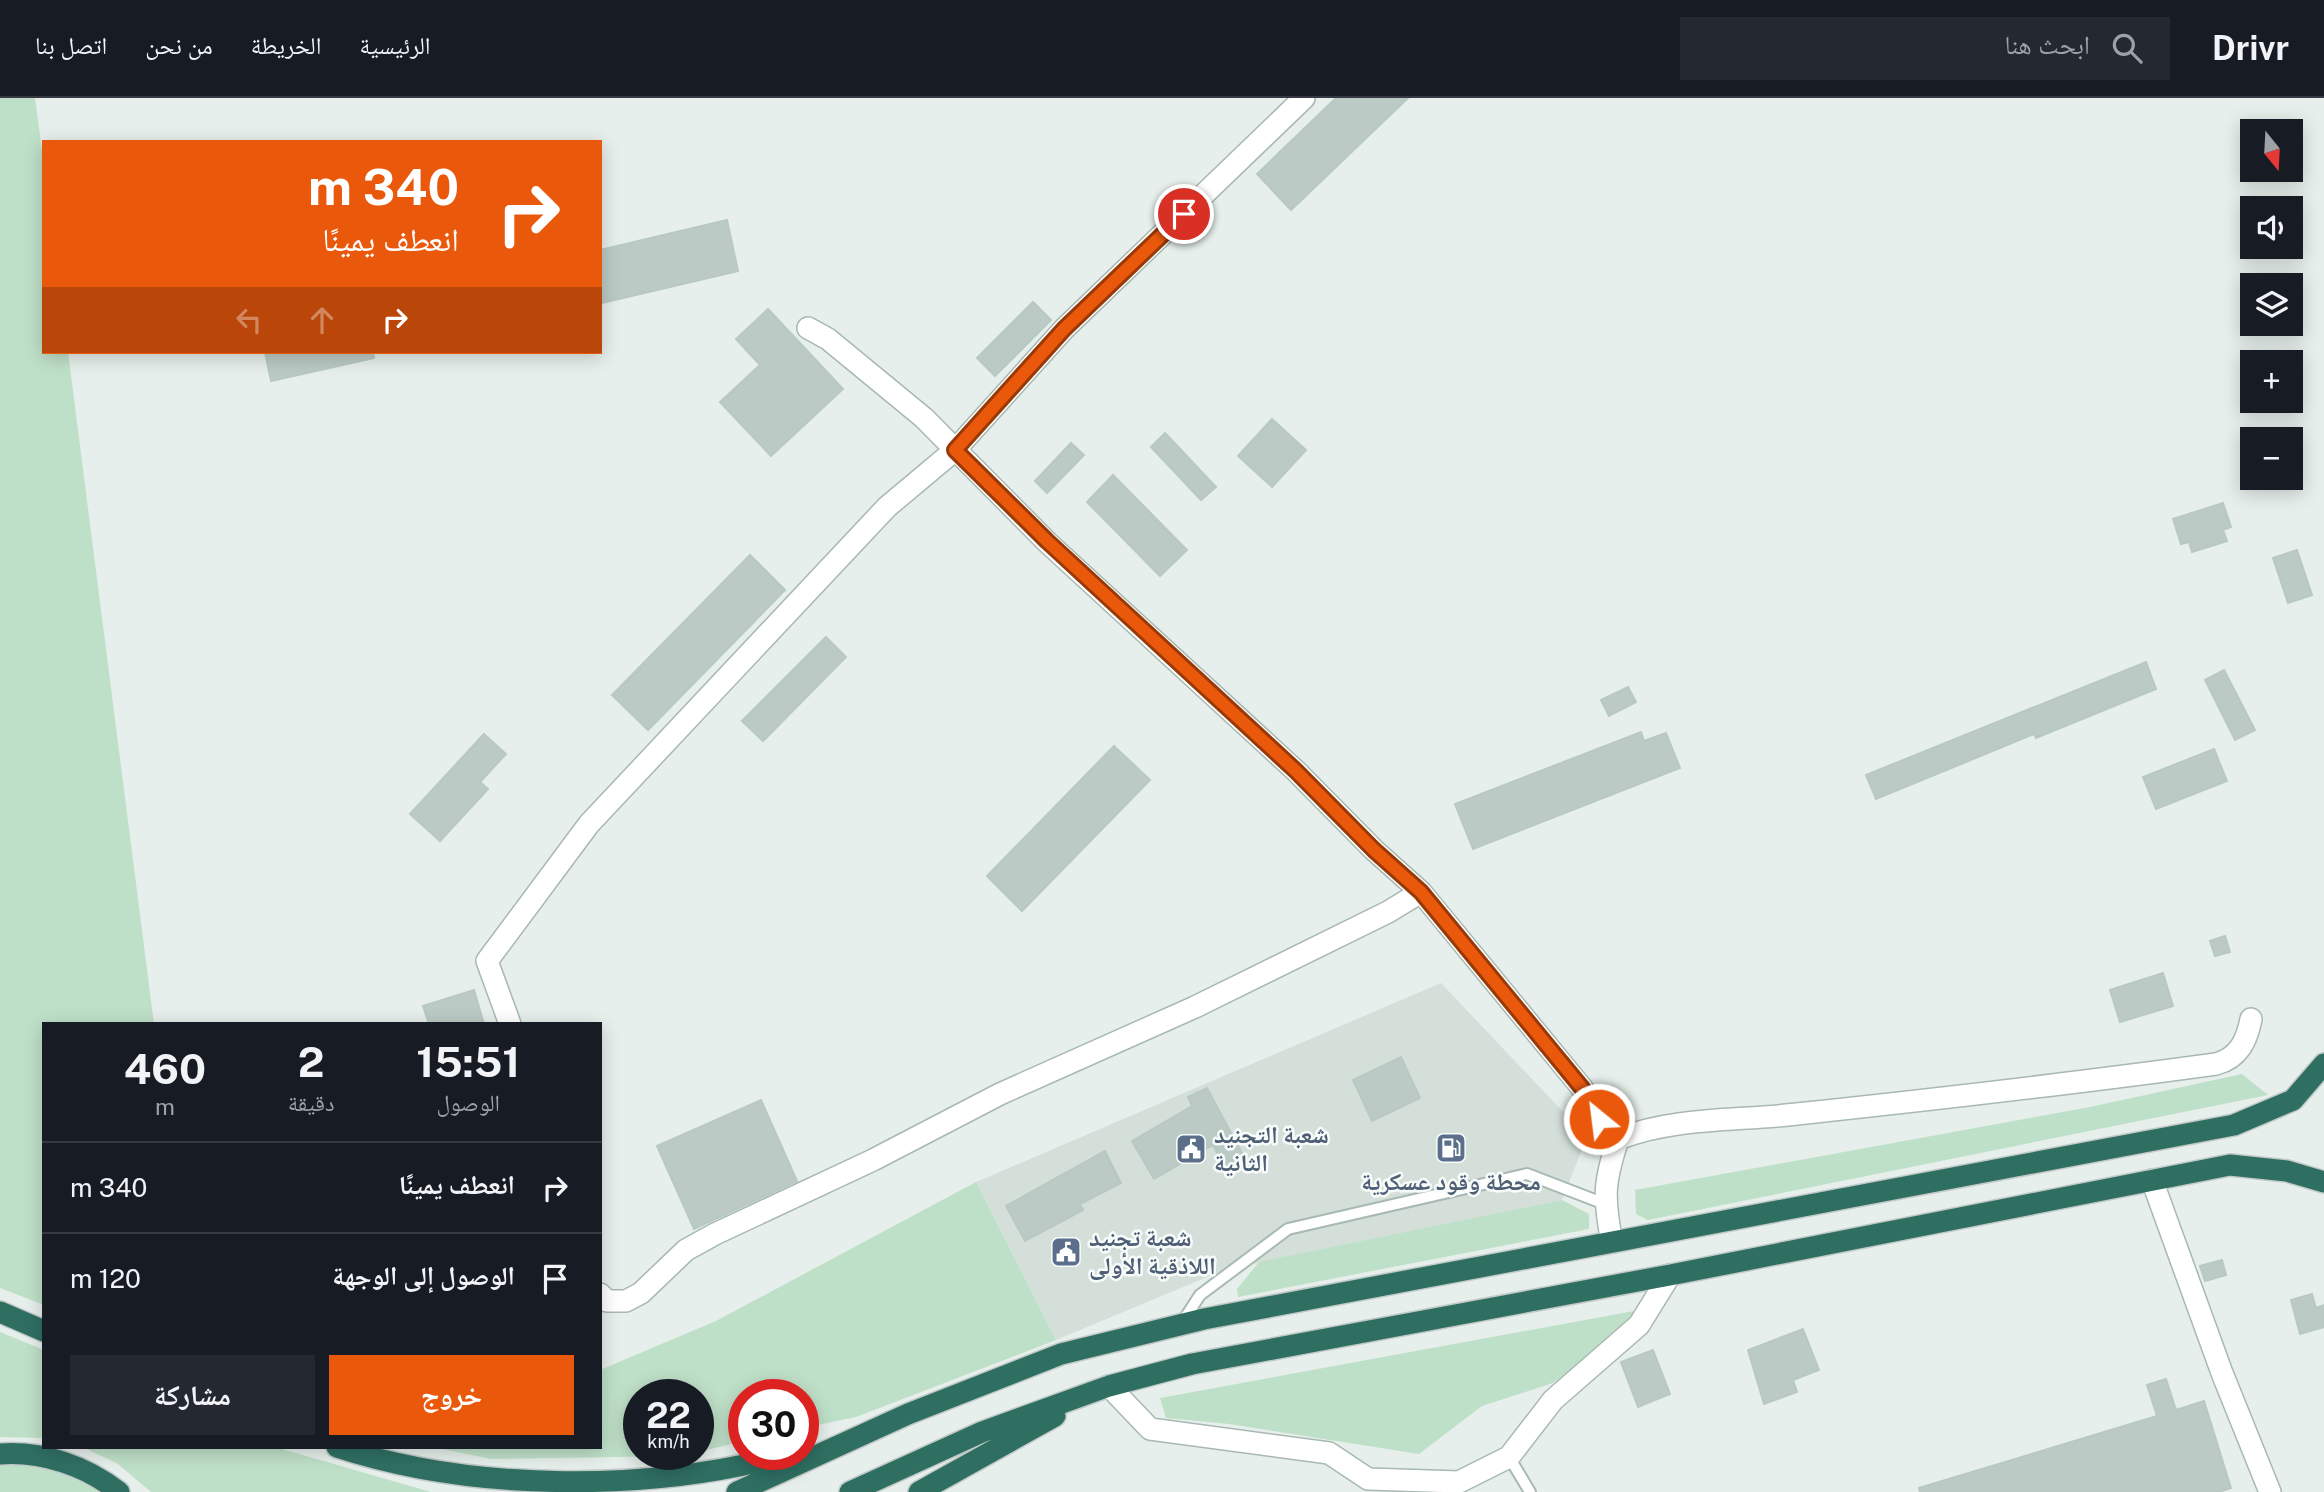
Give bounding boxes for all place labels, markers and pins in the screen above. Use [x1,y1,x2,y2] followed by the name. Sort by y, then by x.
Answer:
[1154,184,1214,244] pin
[1214,1120,1329,1177] place label: شعبة التجنيد الثانية
[1434,1131,1468,1165] fuel station icon: محطة وقود عسكرية
[1174,1132,1208,1166] public building icon: شعبة التجنيد الثانية
[1361,1167,1541,1196] place label: محطة وقود عسكرية
[1089,1223,1216,1280] place label: شعبة تجنيد اللاذقية الأولى
[1049,1235,1083,1269] public building icon: شعبة تجنيد اللاذقية الأولى

